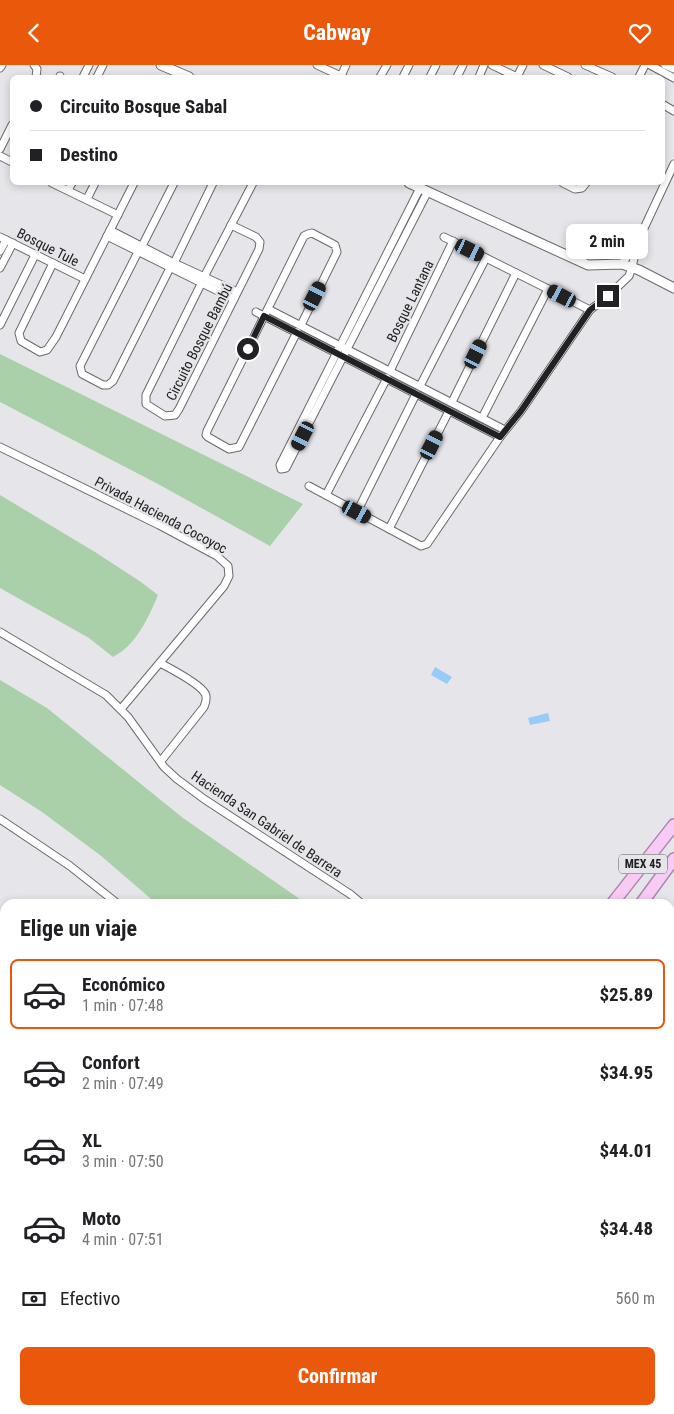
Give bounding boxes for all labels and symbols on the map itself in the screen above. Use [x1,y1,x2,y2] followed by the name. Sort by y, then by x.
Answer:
[567,223,649,259] callout: 2 min
[14,225,82,270] street label: Bosque Tule
[453,237,486,263] car
[383,257,437,345] street label: Bosque Lantana
[301,279,328,313] car
[163,281,235,403] street label: Circuito Bosque Bambú
[545,283,578,309] car
[597,285,619,307] route end
[462,337,489,371] car
[237,338,259,360] route start
[289,419,316,453] car
[418,428,445,462] car
[92,473,230,557] street label: Privada Hacienda Cocoyoc
[340,498,373,526] car
[189,768,345,880] street label: Hacienda San Gabriel de Barrera
[619,855,667,874] road number: MEX 45

